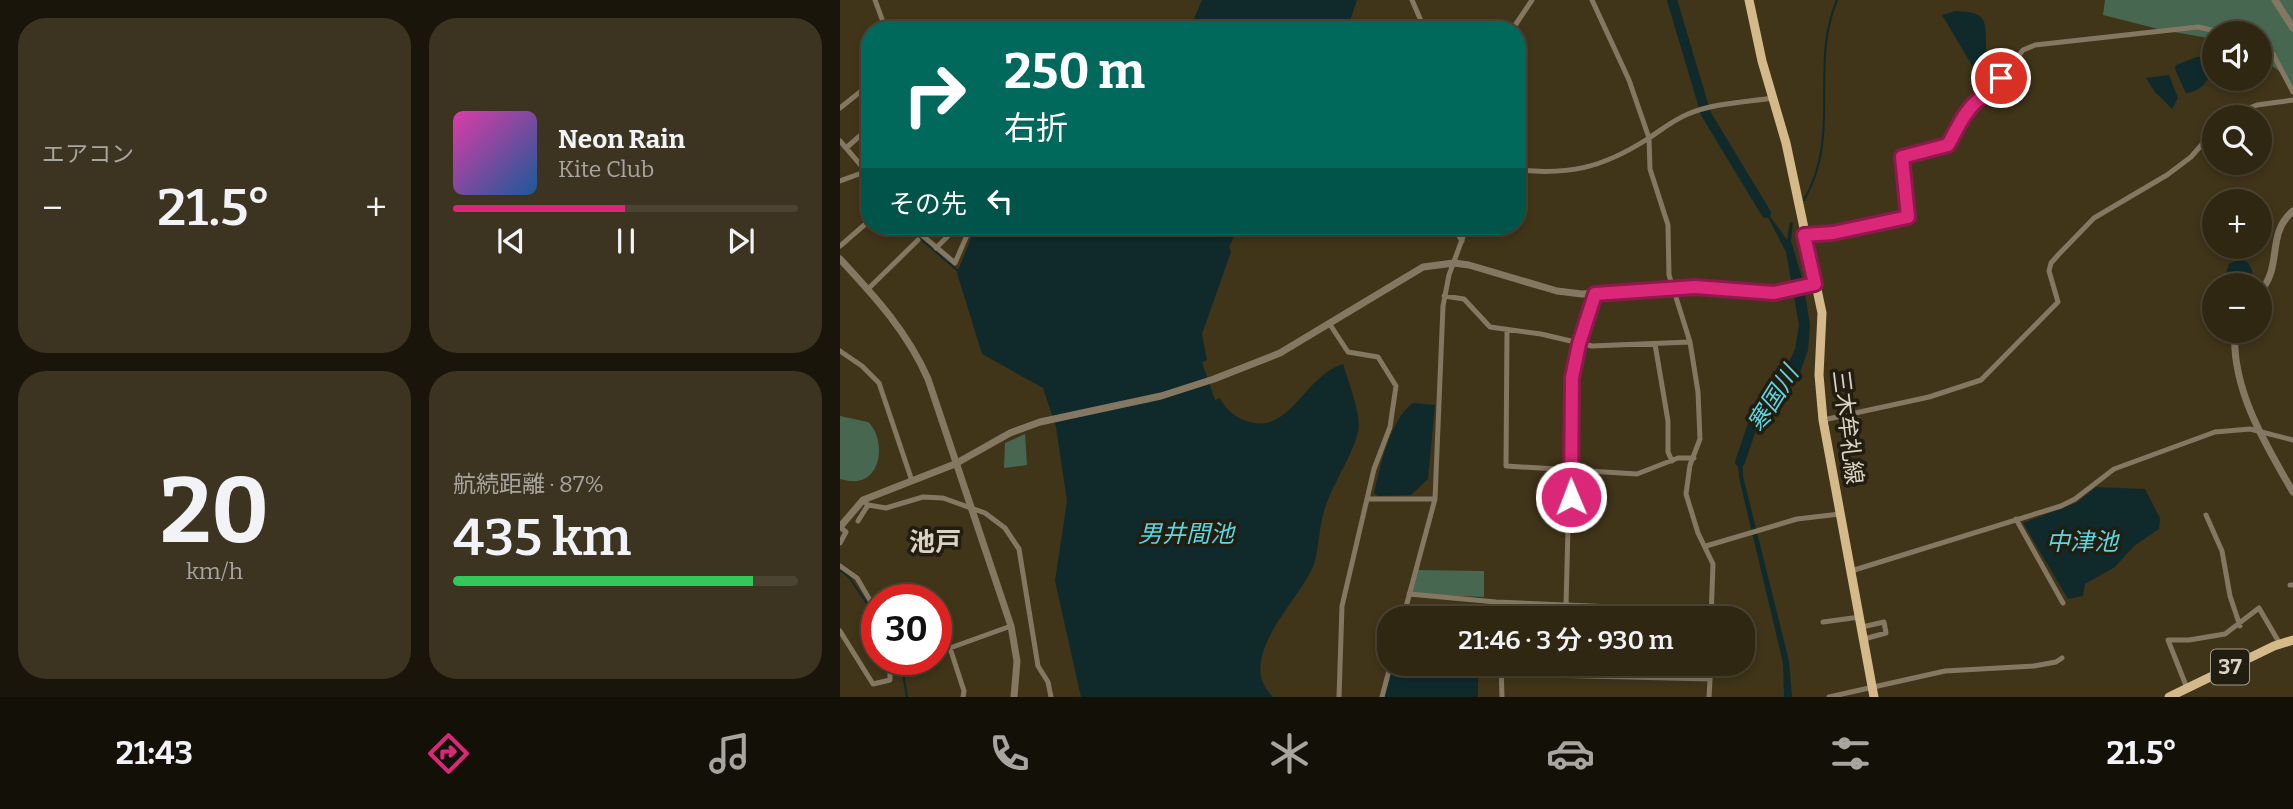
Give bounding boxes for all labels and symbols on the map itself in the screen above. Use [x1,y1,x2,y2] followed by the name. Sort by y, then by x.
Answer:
[1971,48,2031,108] pin
[1742,359,1806,437] water label: 寒国川
[1827,368,1869,486] street label: 三木牟礼線
[1534,460,1608,534] position arrow
[1138,520,1236,548] water label: 男井間池
[909,527,961,558] district label: 池戸
[2046,528,2120,556] water label: 中津池
[861,584,952,675] speed limit sign: 30
[2211,650,2249,684] road number: 37

